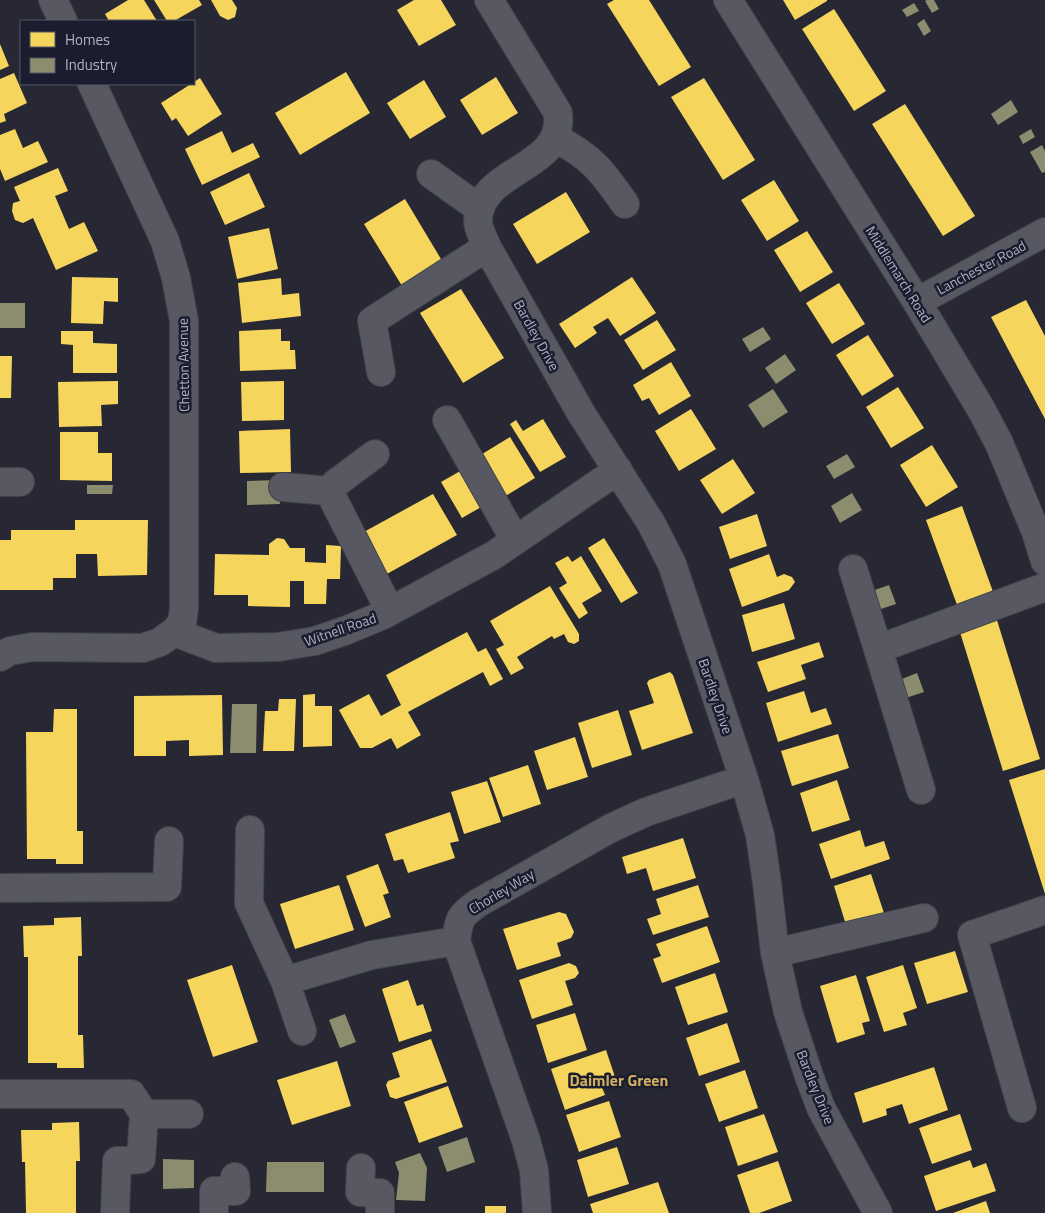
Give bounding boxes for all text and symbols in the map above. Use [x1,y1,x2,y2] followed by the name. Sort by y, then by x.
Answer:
[20,20,195,85] legend
[65,28,110,51] text: Homes
[65,53,117,76] text: Industry
[861,222,937,326] street label: Middlemarch Road
[933,235,1029,299] street label: Lanchester Road
[509,296,565,374] street label: Bardley Drive
[172,318,194,412] street label: Chetton Avenue
[301,607,379,651] street label: Witnell Road
[693,656,739,736] street label: Bardley Drive
[464,863,538,919] street label: Chorley Way
[792,1047,840,1127] street label: Bardley Drive
[570,1068,668,1092] district label: Daimler Green

